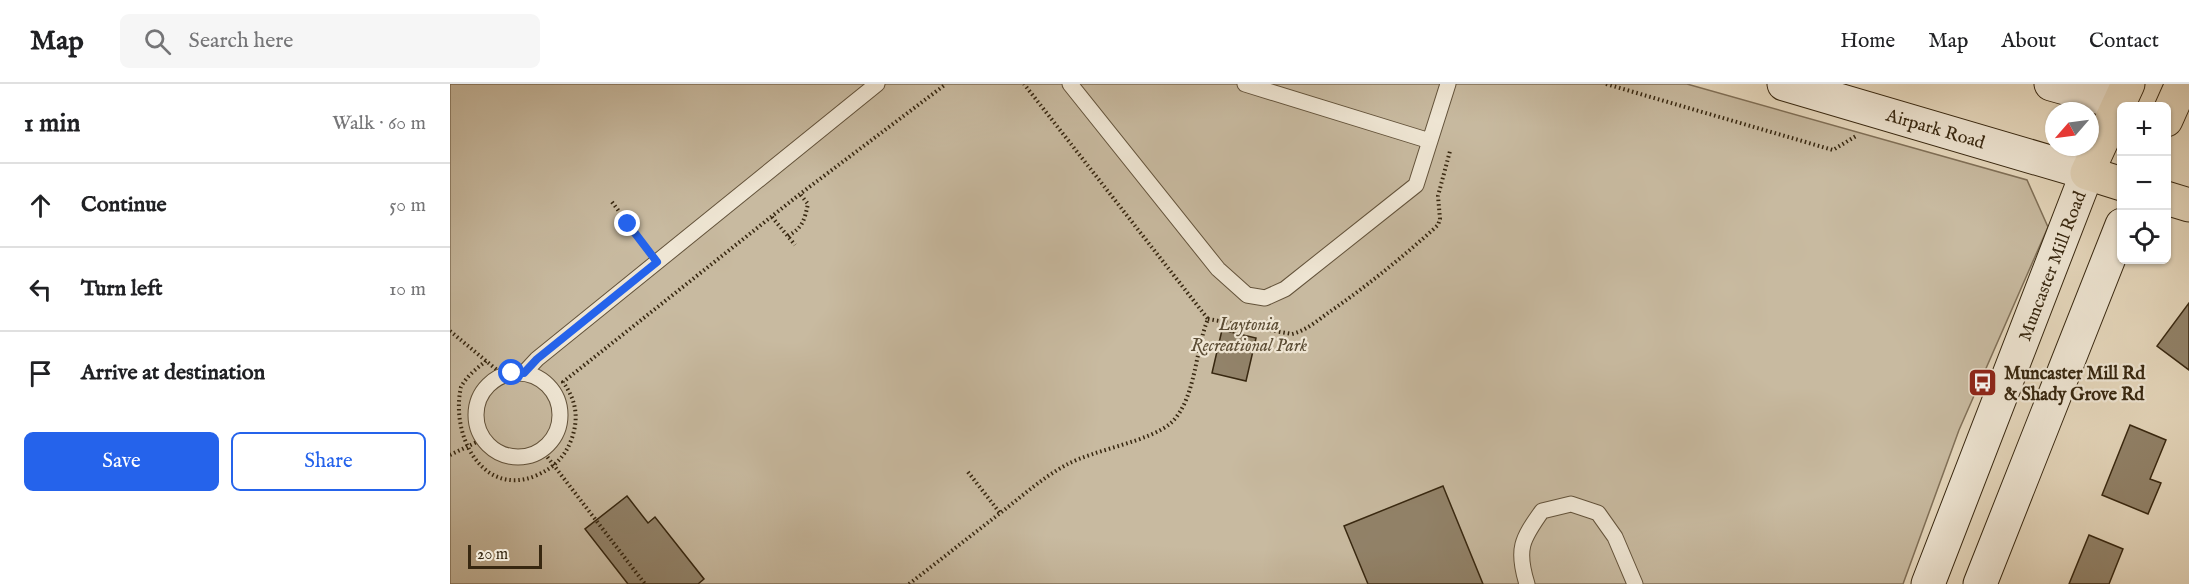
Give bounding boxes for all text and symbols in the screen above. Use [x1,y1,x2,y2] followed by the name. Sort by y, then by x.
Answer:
[120,14,540,68] search box
[30,24,84,59] text: Map
[141,25,174,58] icon: search
[189,27,293,55] text: Search here
[1840,28,1895,55] text: Home
[1928,28,1968,55] text: Map
[2001,28,2056,55] text: About
[2089,28,2159,55] text: Contact
[2045,102,2099,156] north arrow
[2117,102,2171,264] map controls
[2117,102,2171,156] button: +
[1882,104,1988,155] street label: Airpark Road
[24,107,80,140] text: 1 min
[332,111,426,136] text: Walk · 60 m
[2117,156,2171,210] button: −
[2014,188,2093,345] street label: Muncaster Mill Road
[24,189,57,222] icon: ahead
[81,191,167,219] text: Continue
[389,193,426,218] text: 50 m
[614,210,640,236] route end
[2117,210,2171,264] button: locate
[24,273,57,306] icon: left
[81,275,163,303] text: Turn left
[389,277,426,302] text: 10 m
[1191,314,1307,358] park label: Laytonia Recreational Park
[24,357,57,390] icon: arrive
[81,359,265,387] text: Arrive at destination
[498,359,524,385] route start
[2004,363,2146,407] place label: Muncaster Mill Rd & Shady Grove Rd
[1967,367,1999,399] bus stop icon: Muncaster Mill Rd & Shady Grove Rd
[24,432,219,491] button: Save
[231,432,426,491] button: Share
[468,542,542,570] scale bar
[477,545,508,565] text: 20 m

